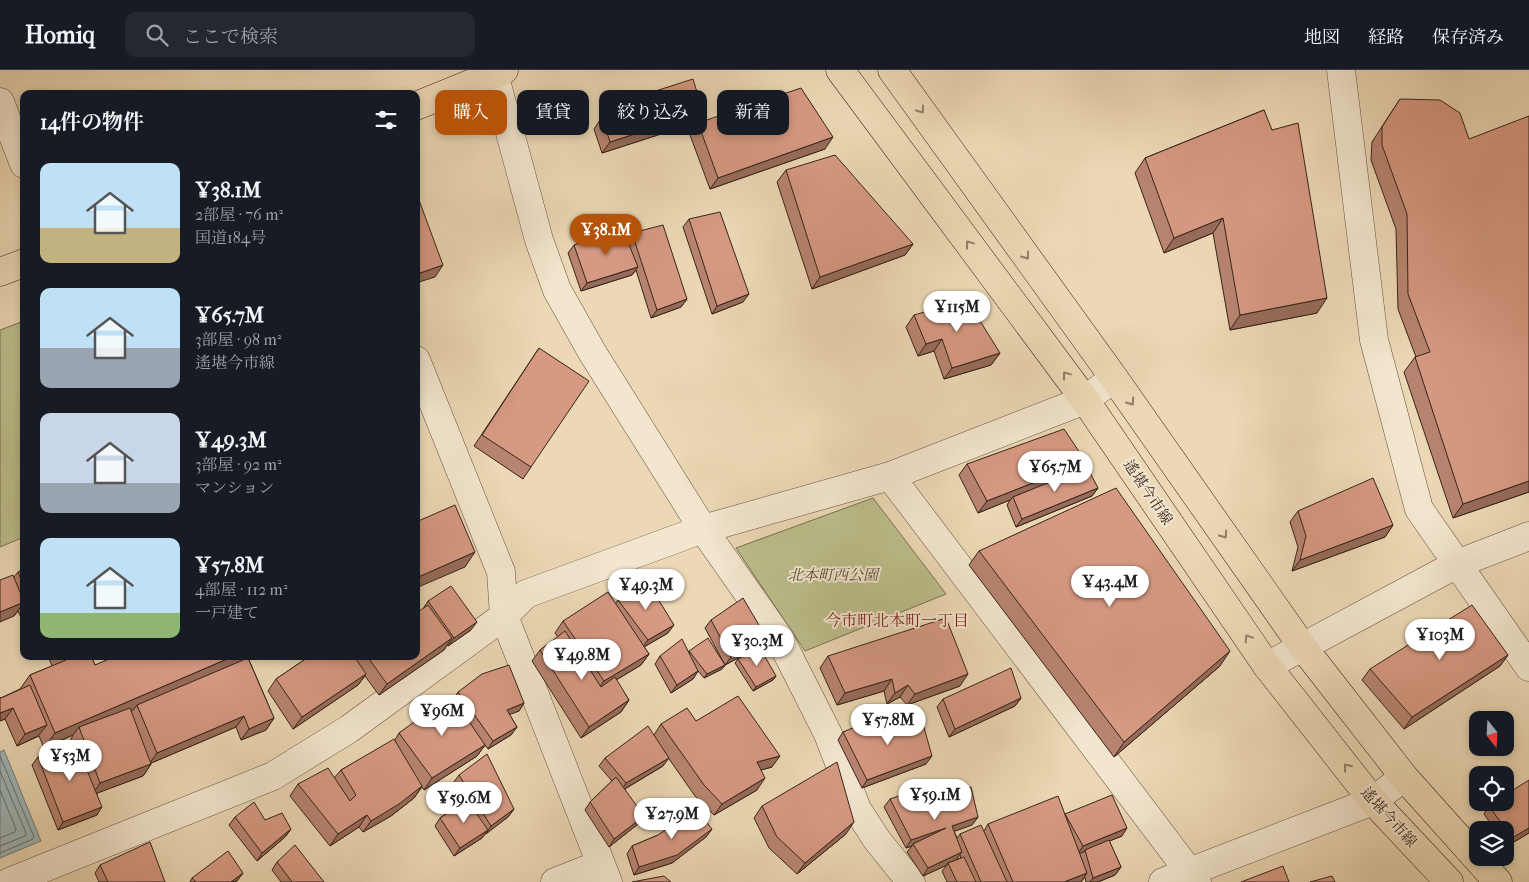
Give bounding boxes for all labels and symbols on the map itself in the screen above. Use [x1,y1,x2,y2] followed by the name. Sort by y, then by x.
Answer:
[915,104,924,113] one-way arrow
[565,214,647,256] pin: ¥38.1M
[966,240,975,250] one-way arrow
[1020,250,1029,260] one-way arrow
[922,290,992,333] pin: ¥115M
[1063,371,1072,381] one-way arrow
[1125,396,1134,406] one-way arrow
[1014,450,1096,493] pin: ¥65.7M
[1120,456,1176,528] street label: 遙堪今市線
[1218,529,1227,539] one-way arrow
[788,566,881,584] park label: 北本町西公園
[1069,566,1151,608] pin: ¥43.4M
[605,568,687,611] pin: ¥49.3M
[825,611,969,630] district label: 今市町北本町一丁目
[1405,618,1475,661] pin: ¥103M
[716,624,798,667] pin: ¥30.3M
[1245,634,1254,644] one-way arrow
[541,638,623,681] pin: ¥49.8M
[412,694,472,737] pin: ¥96M
[847,704,929,746] pin: ¥57.8M
[1469,711,1514,756] north arrow
[40,740,100,782] pin: ¥53M
[1344,764,1352,773] one-way arrow
[894,778,976,821] pin: ¥59.1M
[423,782,505,824] pin: ¥59.6M
[1357,783,1421,851] street label: 遙堪今市線
[631,798,713,840] pin: ¥27.9M

